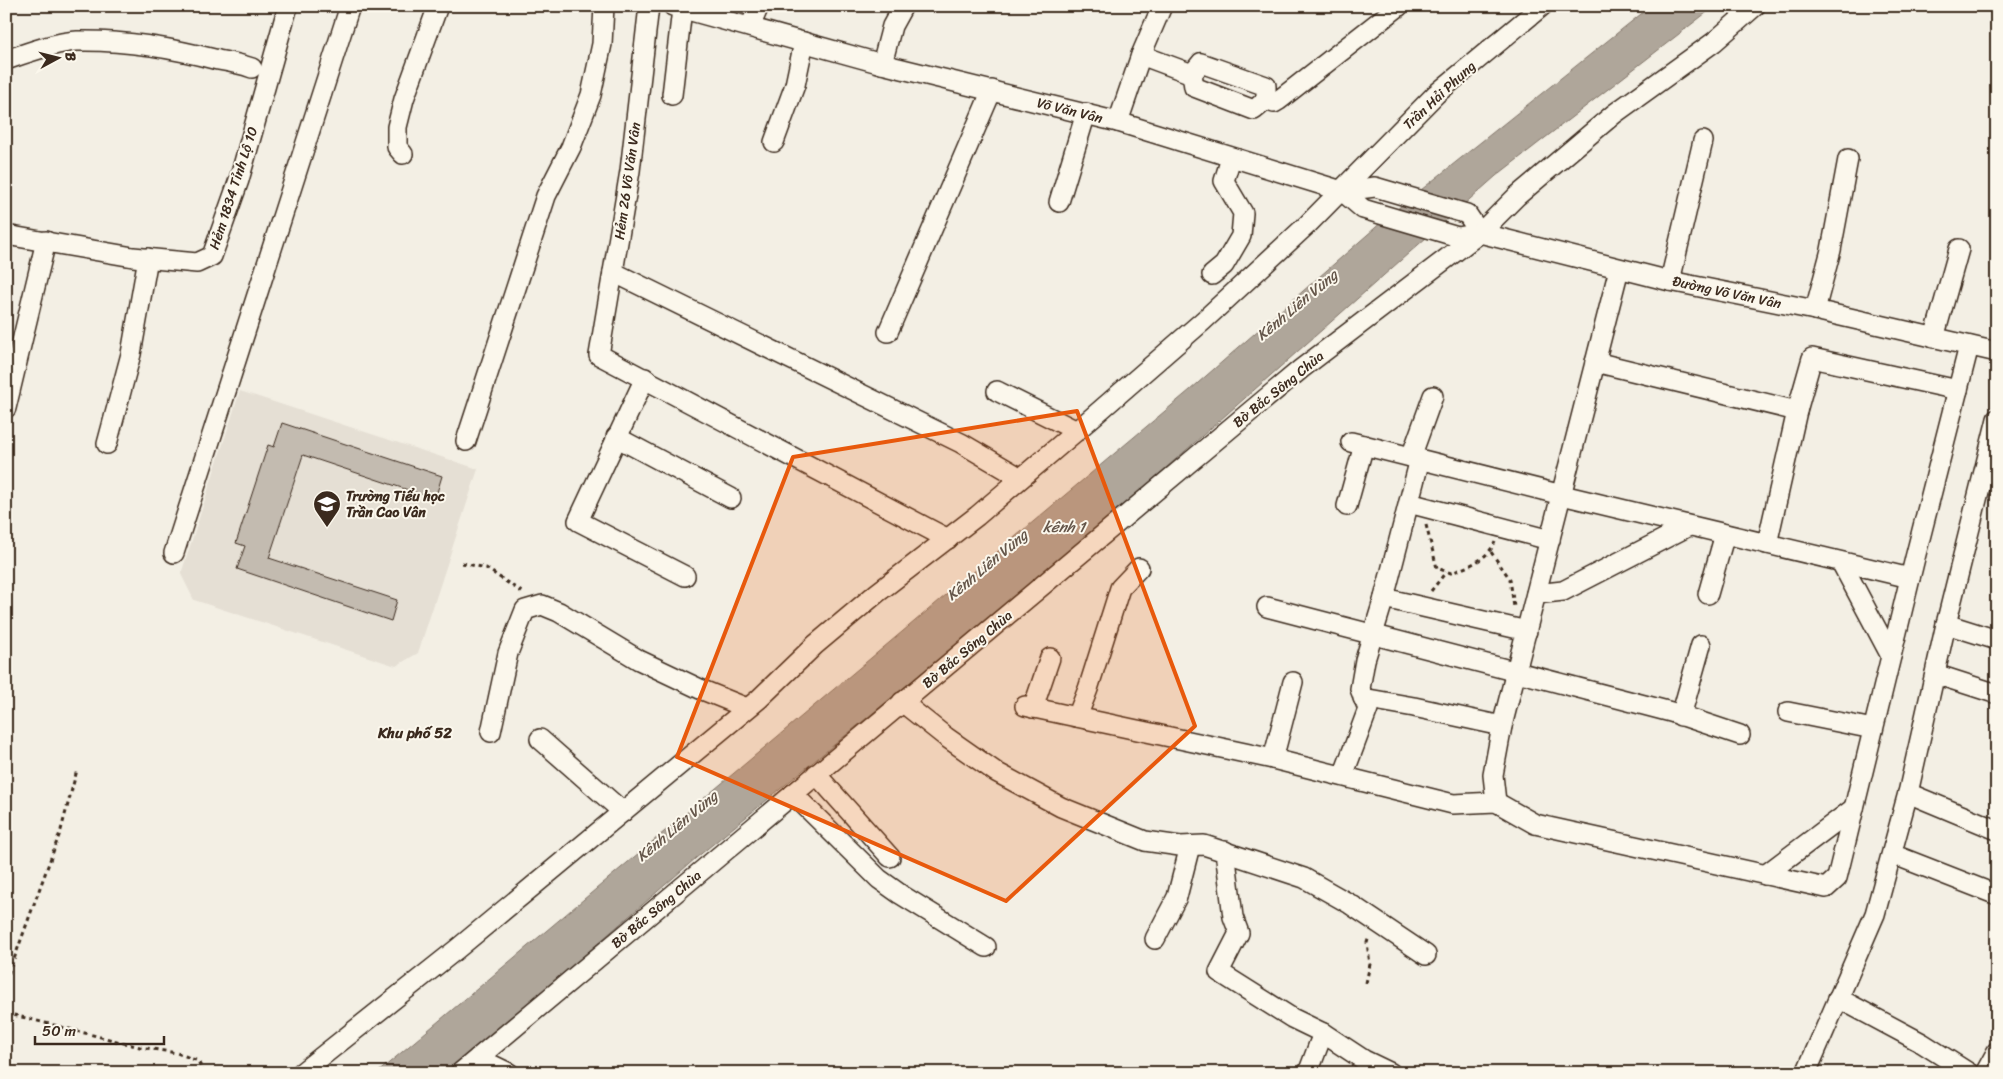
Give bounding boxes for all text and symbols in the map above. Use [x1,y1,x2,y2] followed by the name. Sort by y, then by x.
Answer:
[32,32,82,82] north arrow
[57,51,83,63] text: B
[1397,55,1482,136] street label: Trần Hải Phụng
[1034,90,1106,131] street label: Võ Văn Vân
[607,120,648,241] street label: Hẻm 26 Võ Văn Vân
[202,123,265,253] street label: Hẻm 1834 Tỉnh Lộ 10
[1250,262,1345,347] water label: Kênh Liên Vùng
[1670,269,1784,316] street label: Đường Võ Văn Vân
[1227,344,1330,434] street label: Bờ Bắc Sông Chùa
[346,484,445,525] place label: Trường Tiểu học Trần Cao Vân
[312,489,342,528] school or university icon: Trường Tiểu học Trần Cao Vân
[1042,514,1088,540] water label: kênh 1
[940,522,1035,607] water label: Kênh Liên Vùng
[916,604,1018,695] street label: Bờ Bắc Sông Chùa
[377,720,452,746] district label: Khu phố 52
[630,783,725,868] water label: Kênh Liên Vùng
[605,864,707,955] street label: Bờ Bắc Sông Chùa
[35,1014,164,1046] scale bar
[42,1018,77,1044] text: 50 m

